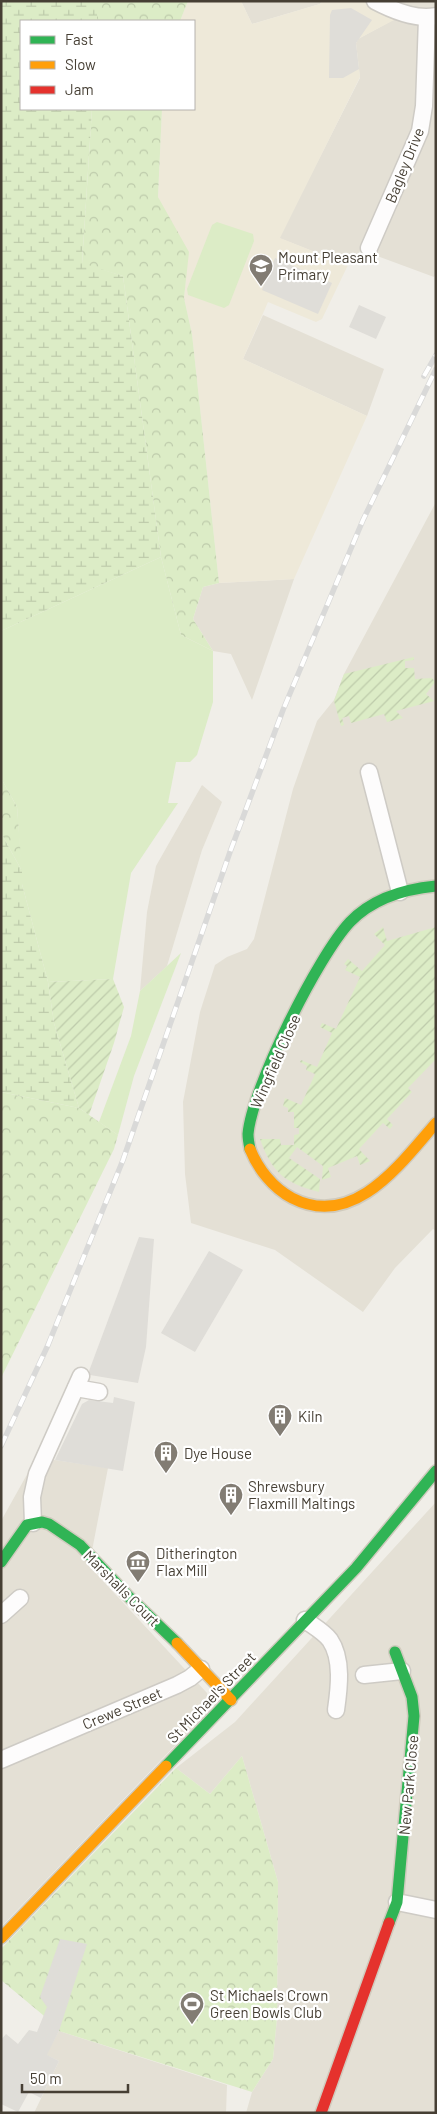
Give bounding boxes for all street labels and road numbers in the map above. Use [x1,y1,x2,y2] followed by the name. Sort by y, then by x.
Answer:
[381,125,427,205] street label: Bagley Drive
[246,1011,304,1111] street label: Wingfield Close
[80,1546,164,1630] street label: Marshalls Court
[163,1648,259,1746] street label: St Michael's Street
[79,1683,165,1733] street label: Crewe Street
[395,1734,421,1836] street label: New Park Close

